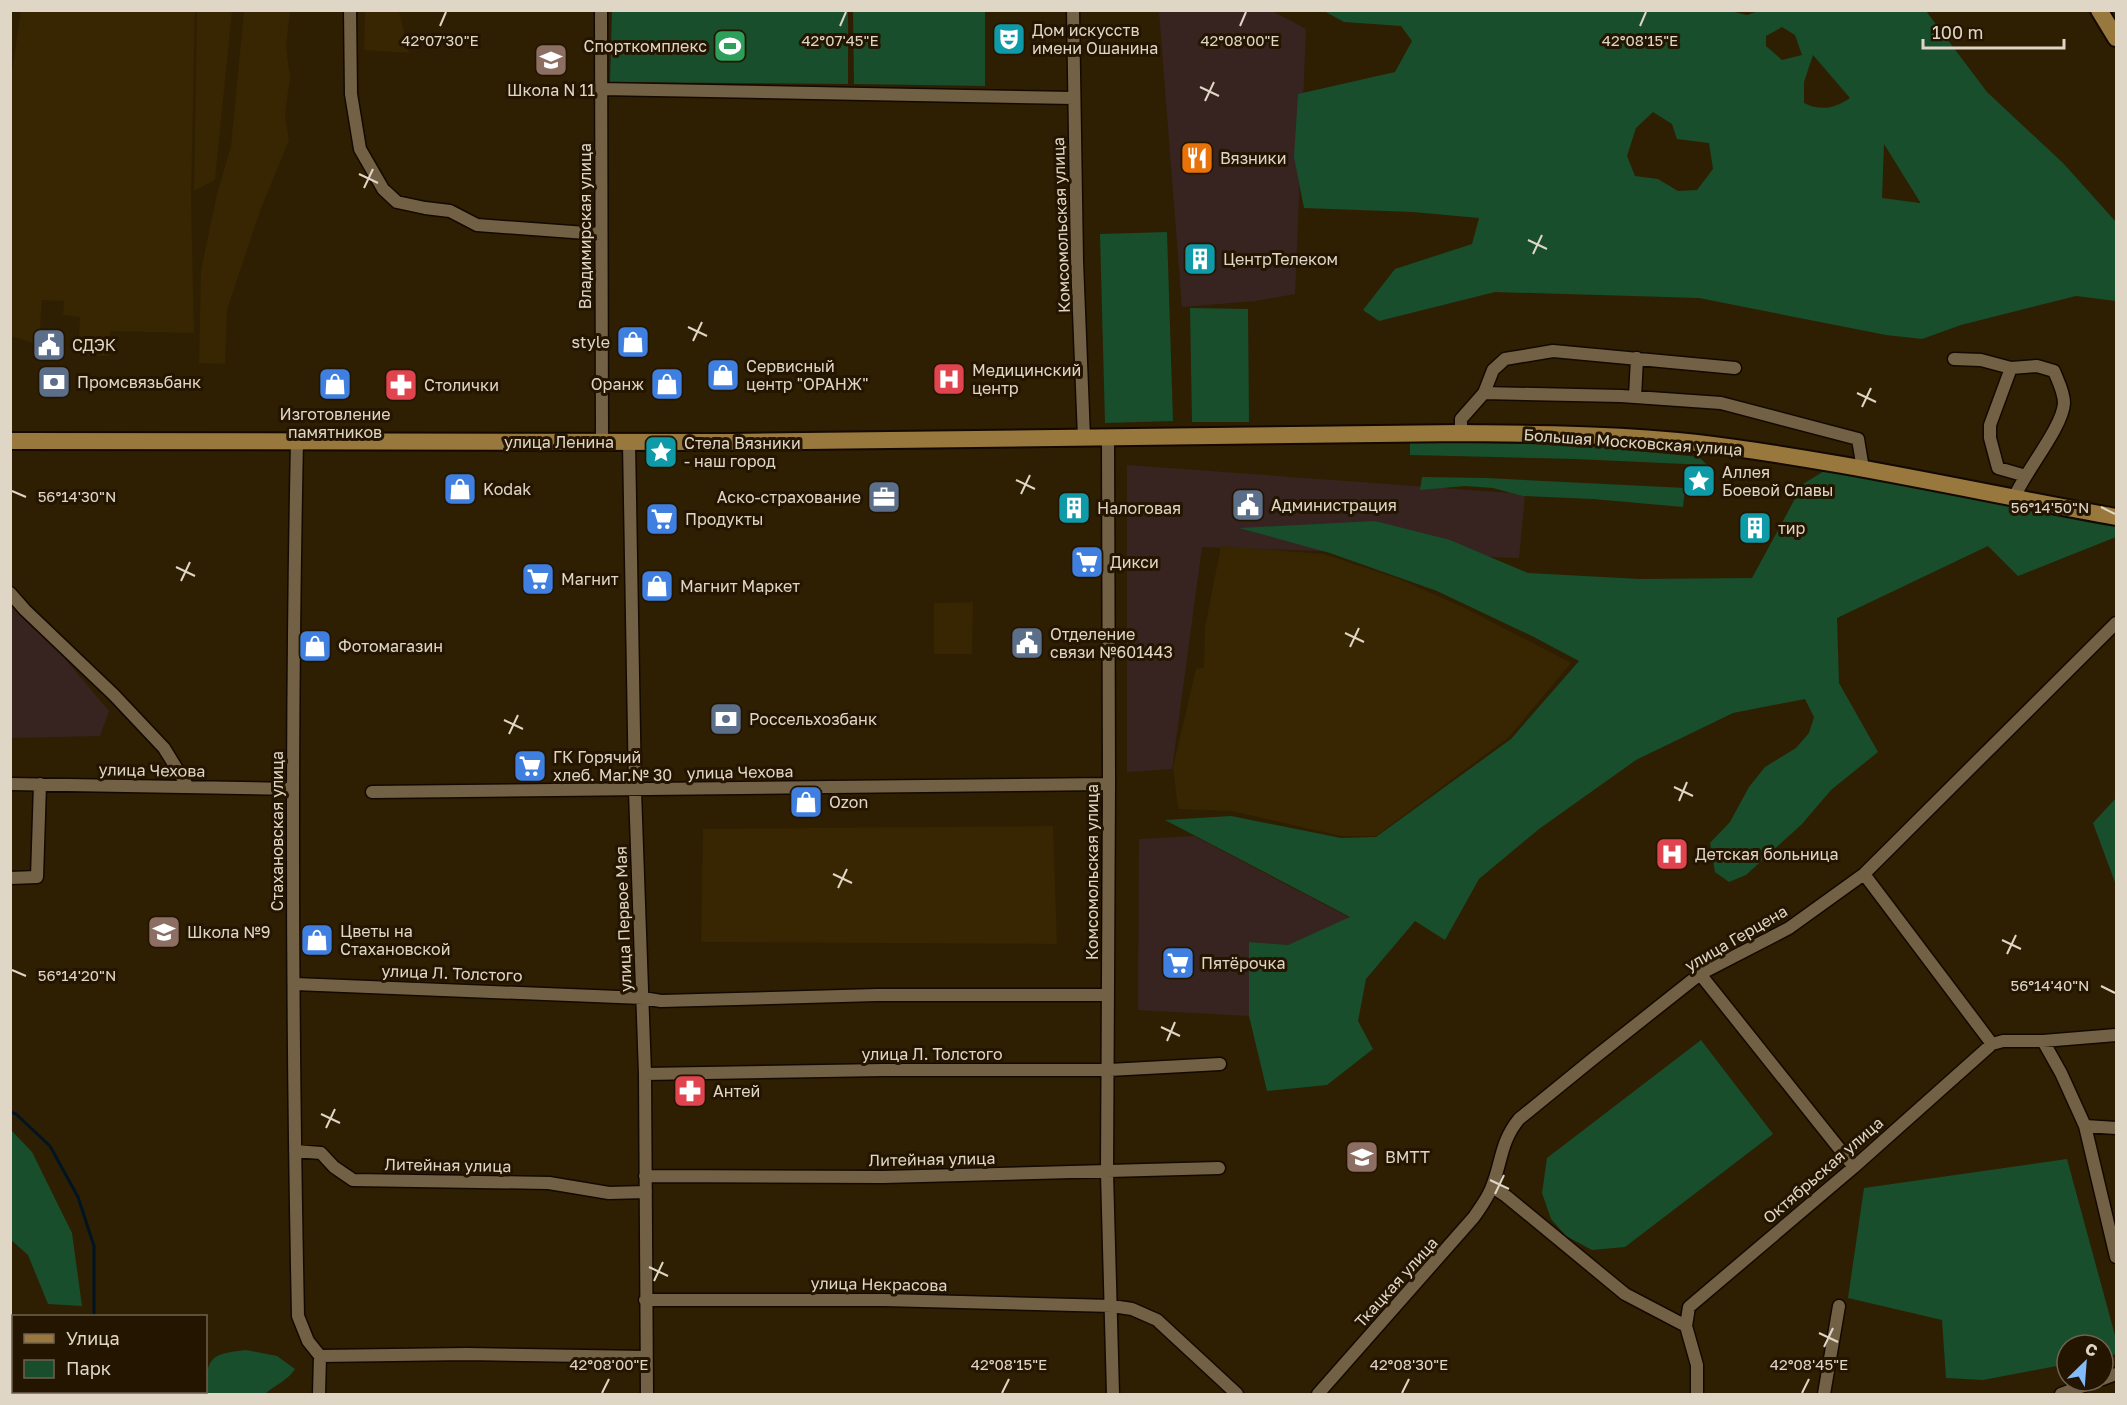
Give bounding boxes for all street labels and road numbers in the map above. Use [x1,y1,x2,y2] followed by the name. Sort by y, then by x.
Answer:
[1048,137,1074,313] street label: Комсомольская улица
[575,143,595,309] street label: Владимирская улица
[1523,424,1743,460] street label: Большая Московская улица
[504,432,614,452] street label: улица Ленина
[267,751,287,911] street label: Стахановская улица
[98,759,206,781] street label: улица Чехова
[686,761,794,783] street label: улица Чехова
[1082,784,1102,960] street label: Комсомольская улица
[610,846,636,992] street label: улица Первое Мая
[1681,901,1791,975] street label: улица Герцена
[381,961,523,985] street label: улица Л. Толстого
[861,1044,1003,1064] street label: улица Л. Толстого
[1759,1112,1887,1228] street label: Октябрьская улица
[868,1148,996,1170] street label: Литейная улица
[384,1154,512,1176] street label: Литейная улица
[1350,1233,1442,1331] street label: Ткацкая улица
[810,1273,948,1295] street label: улица Некрасова

